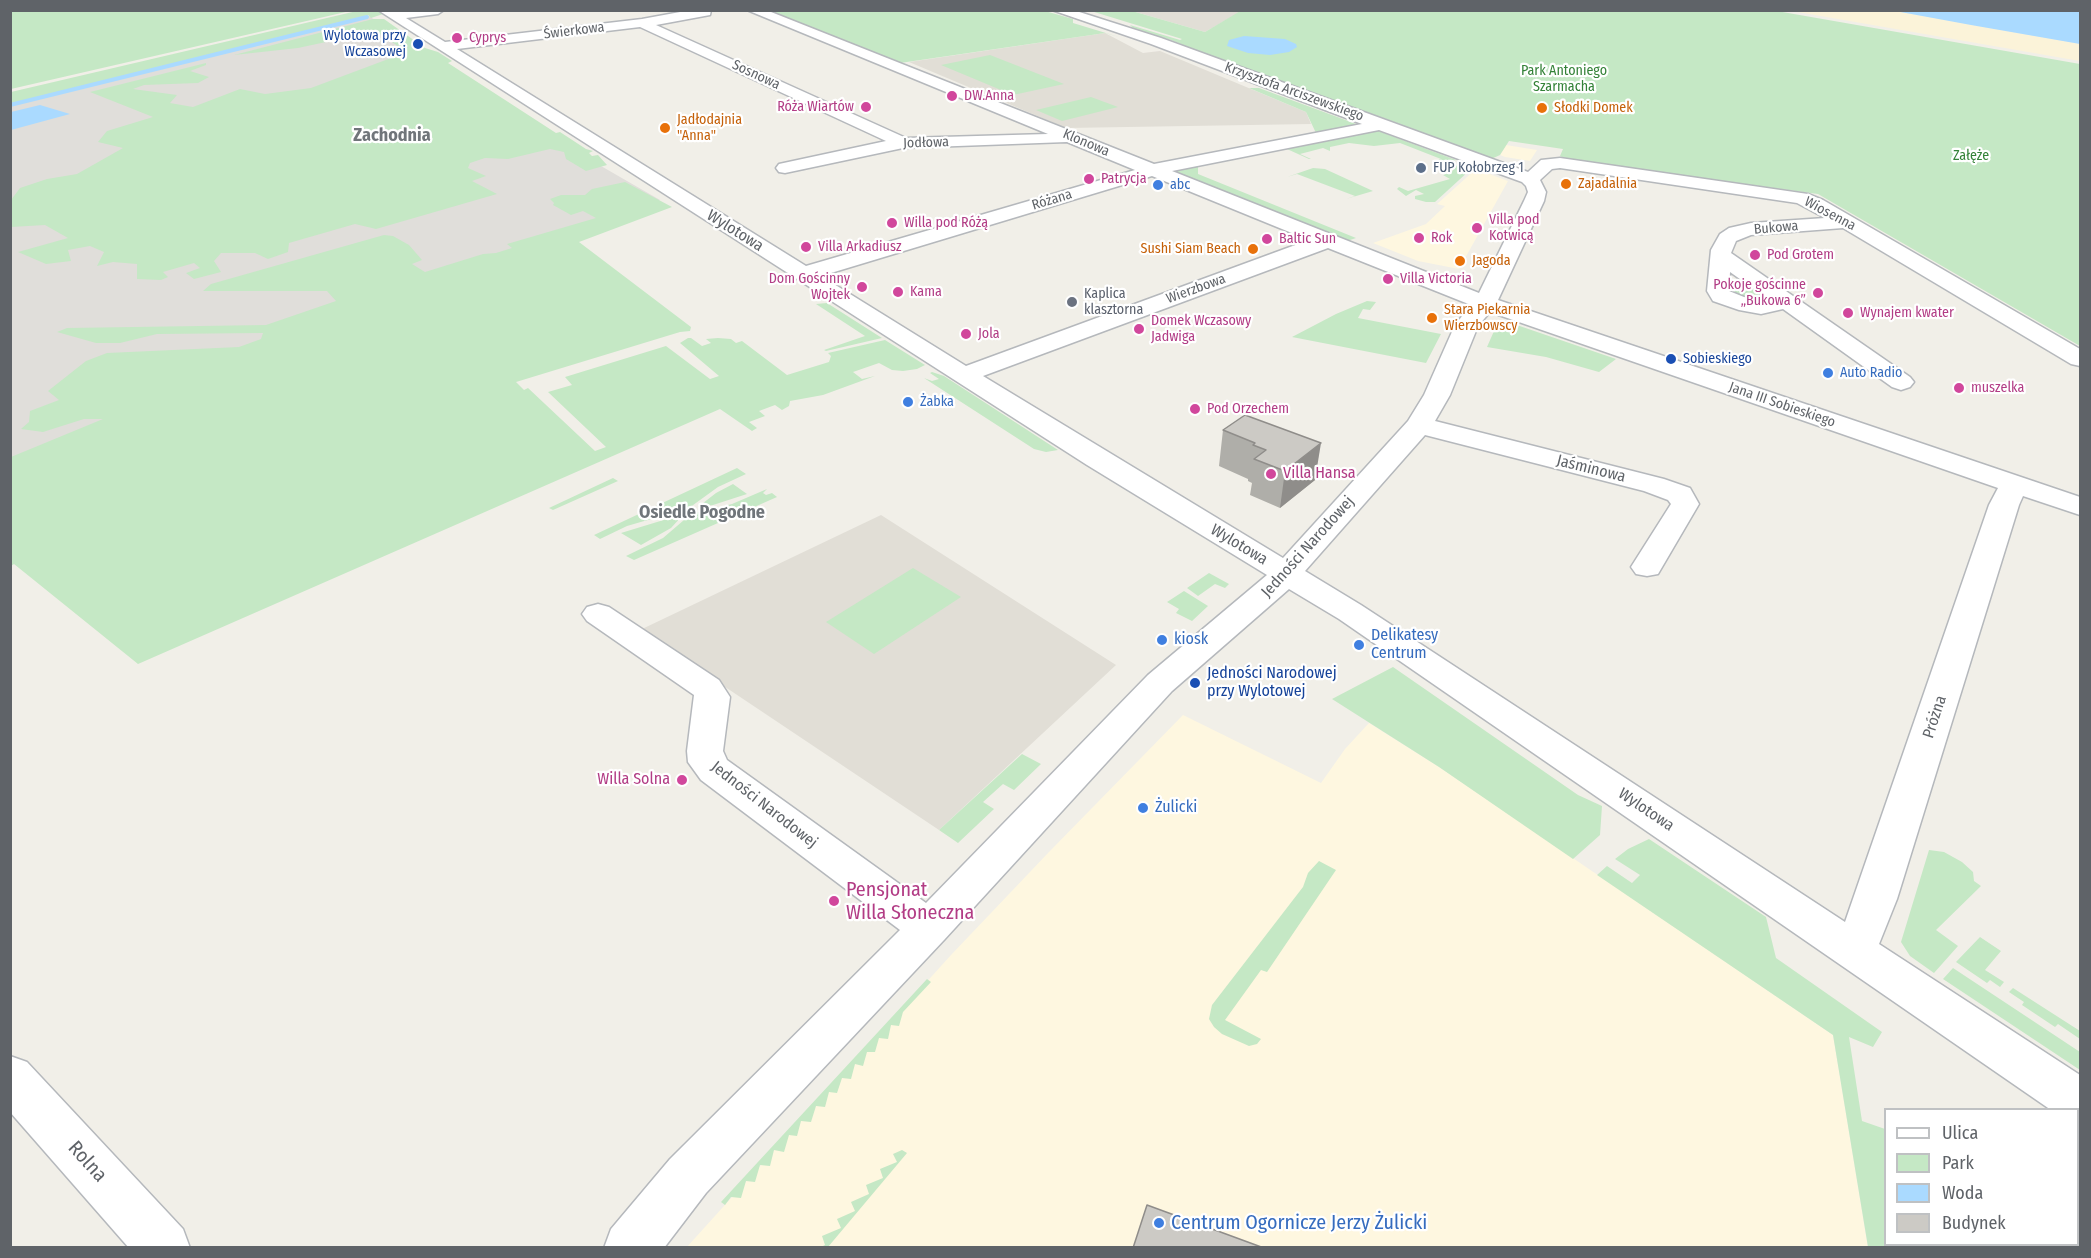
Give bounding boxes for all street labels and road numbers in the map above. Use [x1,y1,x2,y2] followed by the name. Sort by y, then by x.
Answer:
[543,19,605,43] street label: Świerkowa
[729,57,783,93] street label: Sosnowa
[1222,59,1366,125] street label: Krzysztofa Arciszewskiego
[1060,126,1112,160] street label: Klonowa
[903,134,949,152] street label: Jodłowa
[1030,186,1074,214] street label: Różana
[1801,193,1859,235] street label: Wiosenna
[703,206,767,256] street label: Wylotowa
[1753,218,1799,238] street label: Bukowa
[1164,271,1228,307] street label: Wierzbowa
[1727,379,1837,431] street label: Jana III Sobieskiego
[1555,451,1627,487] street label: Jaśminowa
[1257,492,1359,602] street label: Jedności Narodowej
[1207,520,1271,570] street label: Wylotowa
[1919,693,1951,741] street label: Próżna
[707,758,821,852] street label: Jedności Narodowej
[1614,784,1678,836] street label: Wylotowa
[62,1137,112,1187] street label: Rolna

